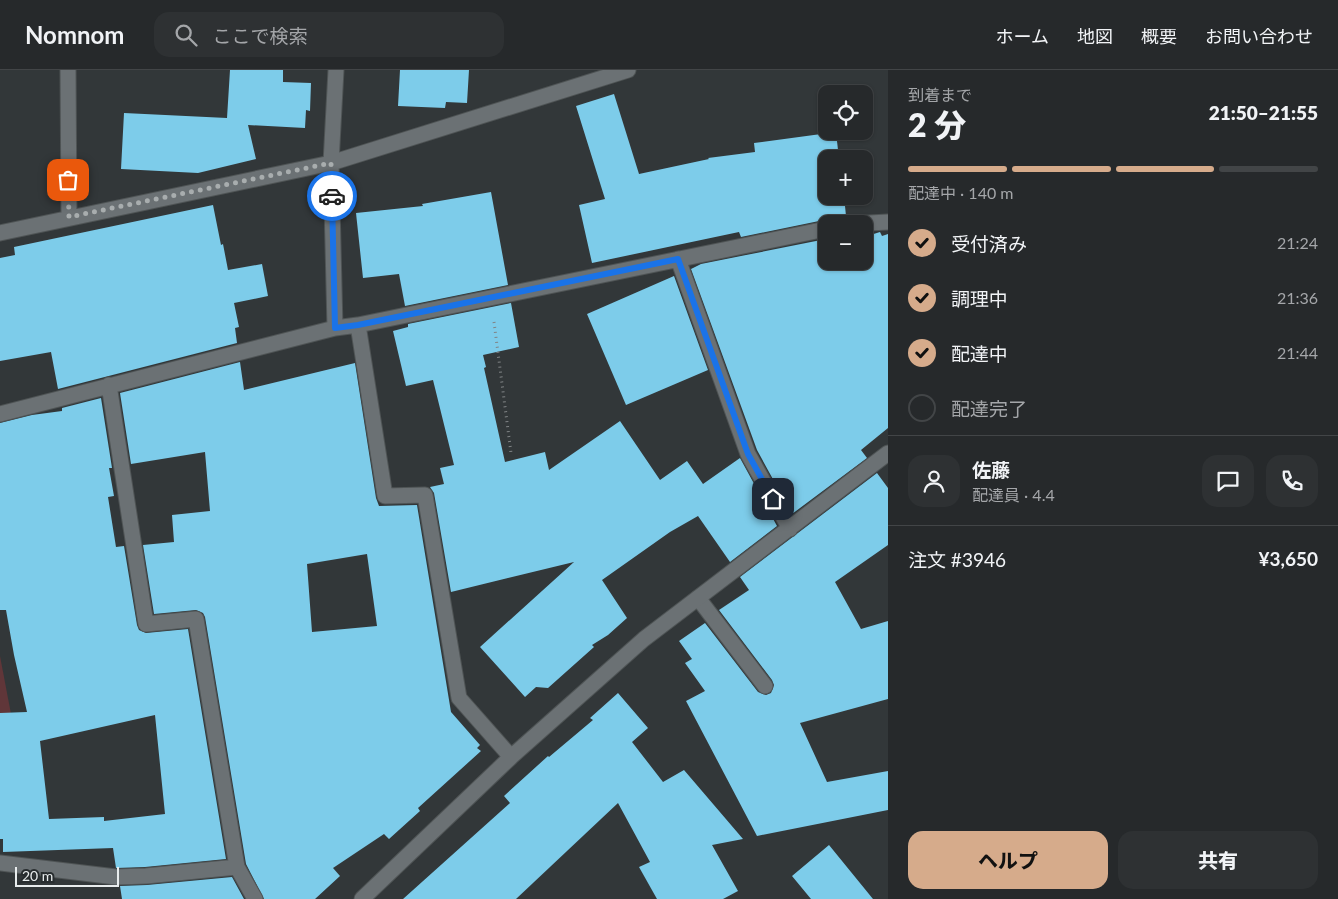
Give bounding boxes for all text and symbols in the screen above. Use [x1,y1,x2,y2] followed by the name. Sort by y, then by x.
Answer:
[154,12,504,57] search box
[25,20,124,49] text: Nomnom
[172,21,200,49] icon: search
[212,24,307,47] text: ここで検索
[996,25,1049,47] text: ホーム
[1077,25,1113,47] text: 地図
[1141,25,1177,47] text: 概要
[1205,25,1313,47] text: お問い合わせ
[818,85,873,270] map controls
[818,85,873,140] button: locate
[908,85,972,104] text: 到着まで
[1209,101,1318,124] text: 21:50–21:55
[908,105,966,144] text: 2 分
[818,150,873,205] button: +
[47,159,89,201] pin
[54,166,82,194] icon: bag
[307,171,357,221] courier
[318,182,346,210] icon: car
[908,183,1013,202] text: 配達中 · 140 m
[818,215,873,270] button: −
[908,229,936,257] icon: check
[951,232,1027,255] text: 受付済み
[1277,233,1318,252] text: 21:24
[908,284,936,312] icon: check
[951,287,1008,310] text: 調理中
[1277,288,1318,307] text: 21:36
[908,339,936,367] icon: check
[951,342,1008,365] text: 配達中
[1277,343,1318,362] text: 21:44
[951,397,1027,420] text: 配達完了
[908,455,960,507] button: person
[1202,455,1254,507] button: chat
[1266,455,1318,507] button: phone
[972,458,1010,481] text: 佐藤
[752,478,794,520] pin
[759,485,787,513] icon: home
[972,485,1055,504] text: 配達員 · 4.4
[1258,547,1318,570] text: ¥3,650
[908,548,1006,571] text: 注文 #3946
[908,831,1108,889] button: ヘルプ
[1118,831,1318,889] button: 共有
[15,864,119,887] scale bar
[22,867,53,884] text: 20 m

